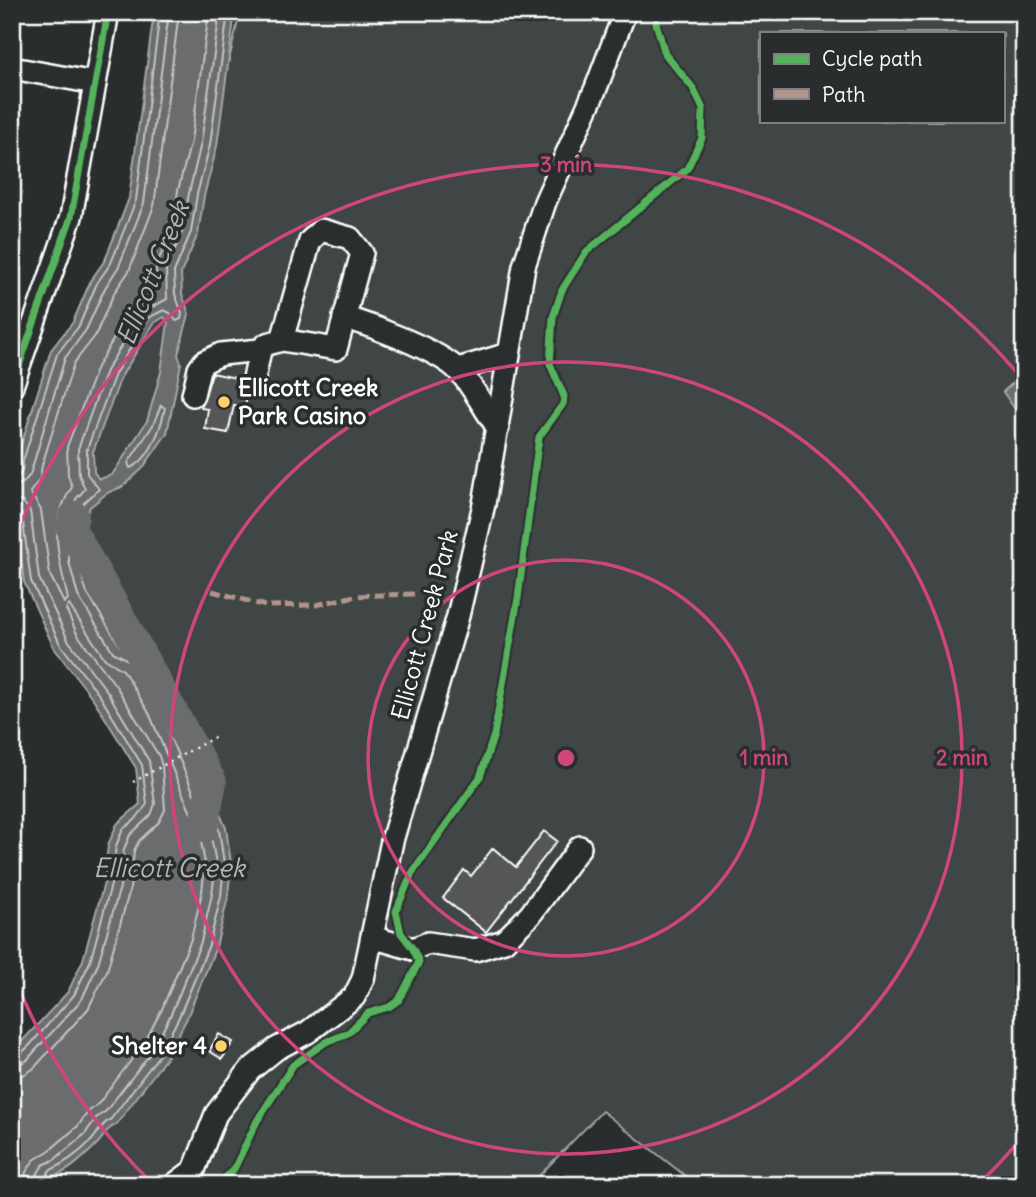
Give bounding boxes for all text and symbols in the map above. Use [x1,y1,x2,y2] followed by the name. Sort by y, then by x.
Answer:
[760,32,1004,122] legend
[822,45,922,72] text: Cycle path
[822,81,865,108] text: Path
[540,151,592,178] text: 3 min
[109,195,197,349] water label: Ellicott Creek
[238,372,378,430] place label: Ellicott Creek Park Casino
[216,394,232,410] marker: Ellicott Creek Park Casino
[384,526,464,723] street label: Ellicott Creek Park
[740,744,788,771] text: 1 min
[936,744,988,771] text: 2 min
[554,746,578,770] centre of rings
[93,851,247,884] water label: Ellicott Creek
[111,1030,207,1060] place label: Shelter 4
[213,1038,229,1054] marker: Shelter 4

